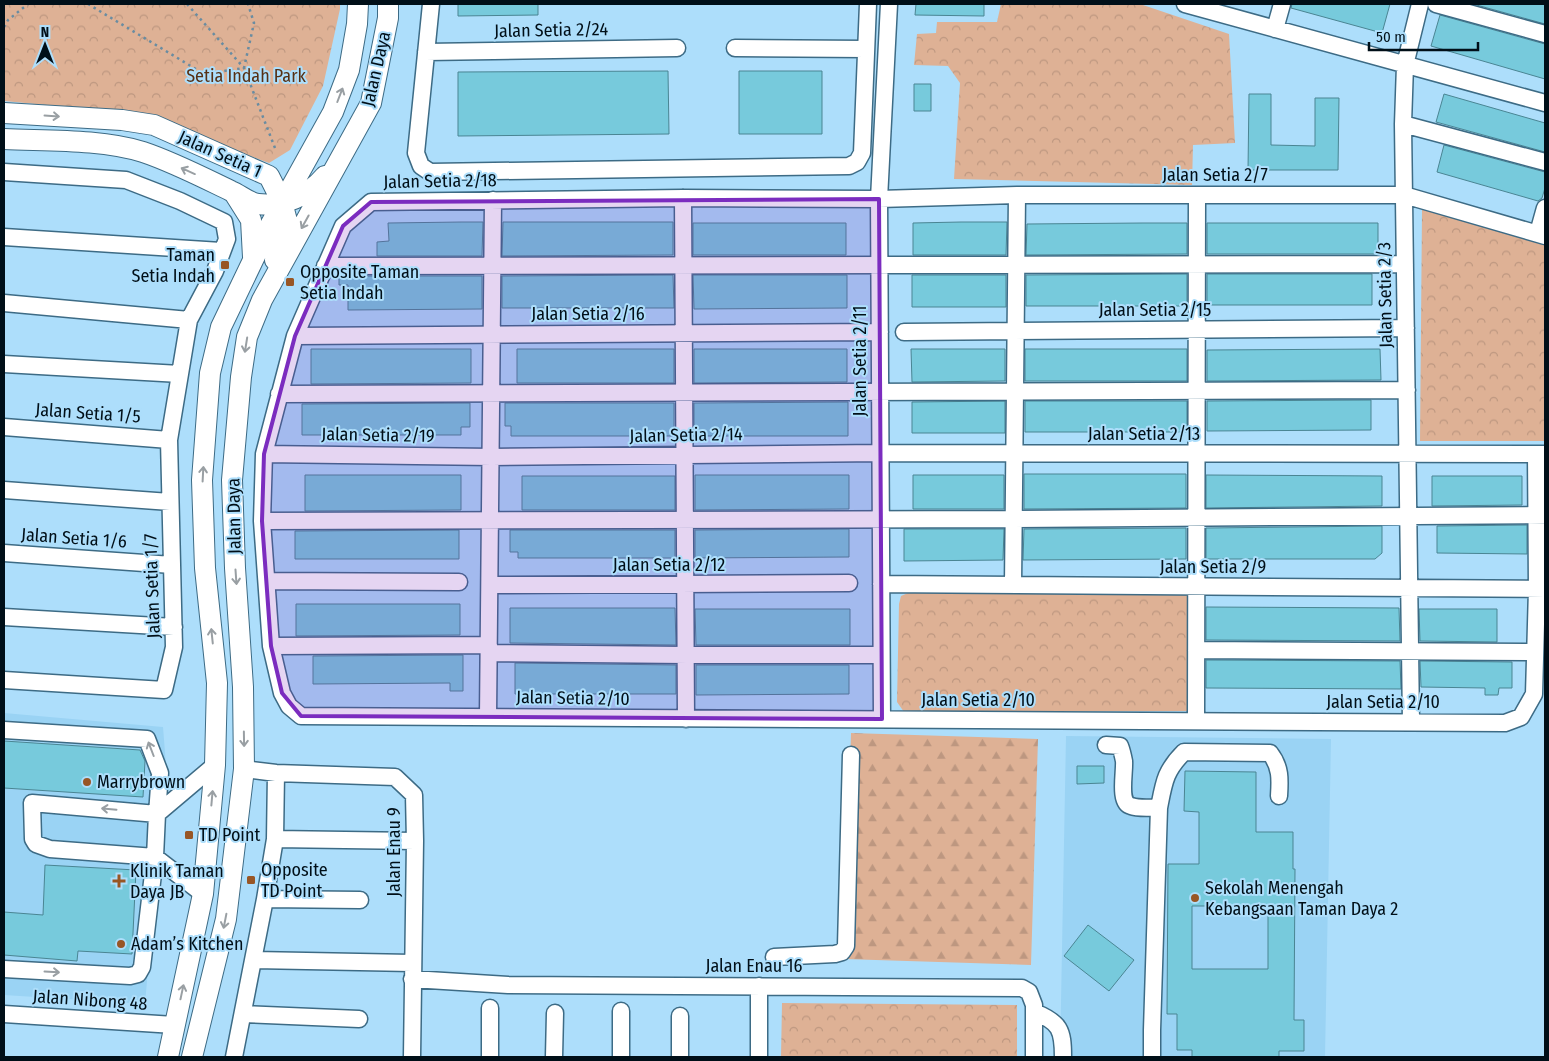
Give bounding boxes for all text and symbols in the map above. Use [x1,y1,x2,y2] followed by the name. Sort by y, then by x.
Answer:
[494,18,608,42] street label: Jalan Setia 2/24
[20,20,70,70] north arrow
[1369,20,1478,52] scale bar
[41,24,49,41] text: N
[1376,28,1406,46] text: 50 m
[357,29,395,109] street label: Jalan Daya
[186,65,306,87] park label: Setia Indah Park
[336,88,345,103] one-way arrow
[44,111,60,120] one-way arrow
[175,126,265,182] street label: Jalan Setia 1
[1162,164,1268,186] street label: Jalan Setia 2/7
[181,165,196,175] one-way arrow
[383,169,497,193] street label: Jalan Setia 2/18
[300,215,310,229] one-way arrow
[1373,242,1397,348] street label: Jalan Setia 2/3
[132,244,215,287] place label: Taman Setia Indah
[219,259,231,271] marker: Taman Setia Indah
[300,261,419,304] place label: Opposite Taman Setia Indah
[284,276,296,288] marker: Opposite Taman Setia Indah
[1099,299,1211,321] street label: Jalan Setia 2/15
[531,303,645,325] street label: Jalan Setia 2/16
[849,305,871,417] street label: Jalan Setia 2/11
[240,337,250,353] one-way arrow
[35,398,141,428] street label: Jalan Setia 1/5
[321,423,435,447] street label: Jalan Setia 2/19
[629,423,743,447] street label: Jalan Setia 2/14
[1088,423,1200,445] street label: Jalan Setia 2/13
[198,466,207,482] one-way arrow
[222,478,246,554] street label: Jalan Daya
[20,523,128,553] street label: Jalan Setia 1/6
[139,533,165,639] street label: Jalan Setia 1/7
[613,554,725,576] street label: Jalan Setia 2/12
[1160,556,1266,578] street label: Jalan Setia 2/9
[231,569,240,585] one-way arrow
[207,628,217,644] one-way arrow
[516,686,630,710] street label: Jalan Setia 2/10
[921,689,1035,711] street label: Jalan Setia 2/10
[1326,691,1440,713] street label: Jalan Setia 2/10
[239,731,248,747] one-way arrow
[146,742,155,757] one-way arrow
[97,771,185,793] place label: Marrybrown
[81,776,93,788] marker: Marrybrown
[207,790,217,806] one-way arrow
[101,805,117,814] one-way arrow
[383,807,405,897] street label: Jalan Enau 9
[199,824,260,846] place label: TD Point
[183,829,195,841] marker: TD Point
[261,859,328,902] place label: Opposite TD Point
[130,860,224,903] place label: Klinik Taman Daya JB
[112,874,126,888] marker: Klinik Taman Daya JB
[245,874,257,886] marker: Opposite TD Point
[1205,877,1398,920] place label: Sekolah Menengah Kebangsaan Taman Daya 2
[1189,892,1201,904] marker: Sekolah Menengah Kebangsaan Taman Daya 2
[219,913,229,929] one-way arrow
[131,933,243,955] place label: Adam’s Kitchen
[115,938,127,950] marker: Adam’s Kitchen
[706,955,803,977] street label: Jalan Enau 16
[44,967,60,976] one-way arrow
[32,985,148,1015] street label: Jalan Nibong 48
[177,985,187,1001] one-way arrow

